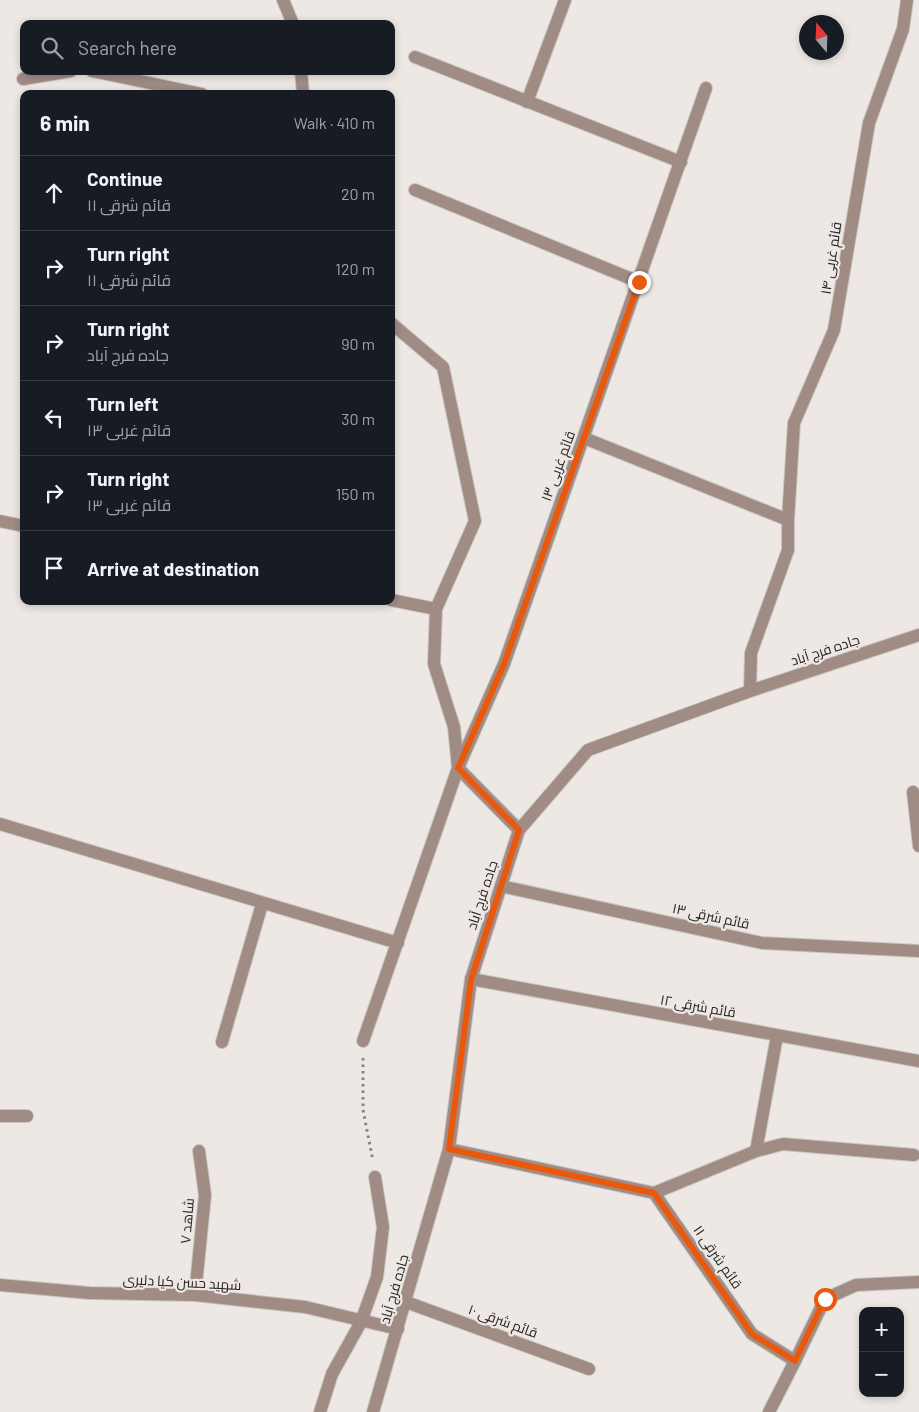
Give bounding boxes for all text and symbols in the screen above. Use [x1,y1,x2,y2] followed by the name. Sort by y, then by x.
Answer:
[799,15,844,60] north arrow
[20,20,395,75] search box
[38,34,66,62] icon: search
[78,36,177,59] text: Search here
[40,110,90,135] text: 6 min
[294,113,375,132] text: Walk · 410 m
[87,167,163,190] text: Continue
[40,179,68,207] icon: ahead
[341,184,375,203] text: 20 m
[87,195,171,214] text: قائم شرقی ۱۱
[816,220,847,296] street label: قائم غربی ۱۴
[87,242,169,265] text: Turn right
[40,254,68,282] icon: right
[335,259,375,278] text: 120 m
[87,270,171,289] text: قائم شرقی ۱۱
[628,271,651,294] route end
[87,317,169,340] text: Turn right
[40,329,68,357] icon: right
[341,334,375,353] text: 90 m
[87,345,169,364] text: جاده فرج آباد
[87,392,158,415] text: Turn left
[40,404,68,432] icon: left
[341,409,375,428] text: 30 m
[87,420,171,439] text: قائم غربی ۱۳
[537,428,580,504] street label: قائم غربی ۱۳
[87,467,169,490] text: Turn right
[40,479,68,507] icon: right
[336,484,375,503] text: 150 m
[87,495,171,514] text: قائم غربی ۱۳
[40,554,68,582] icon: arrive
[87,557,259,580] text: Arrive at destination
[788,630,862,670] street label: جاده فرج آباد
[462,858,502,932] street label: جاده فرج آباد
[670,899,751,934] street label: قائم شرقی ۱۳
[659,990,737,1022] street label: قائم شرقی ۱۲
[176,1197,197,1245] street label: شاهد ۷
[689,1222,746,1293] street label: قائم شرقی ۱۱
[375,1252,413,1326] street label: جاده فرج آباد
[122,1270,242,1293] street label: شهید حسن کیا دلیری
[814,1288,837,1311] route start
[465,1300,540,1343] street label: قائم شرقی ۱۰
[859,1307,904,1397] map controls
[859,1307,904,1352] button: +
[859,1352,904,1397] button: −

